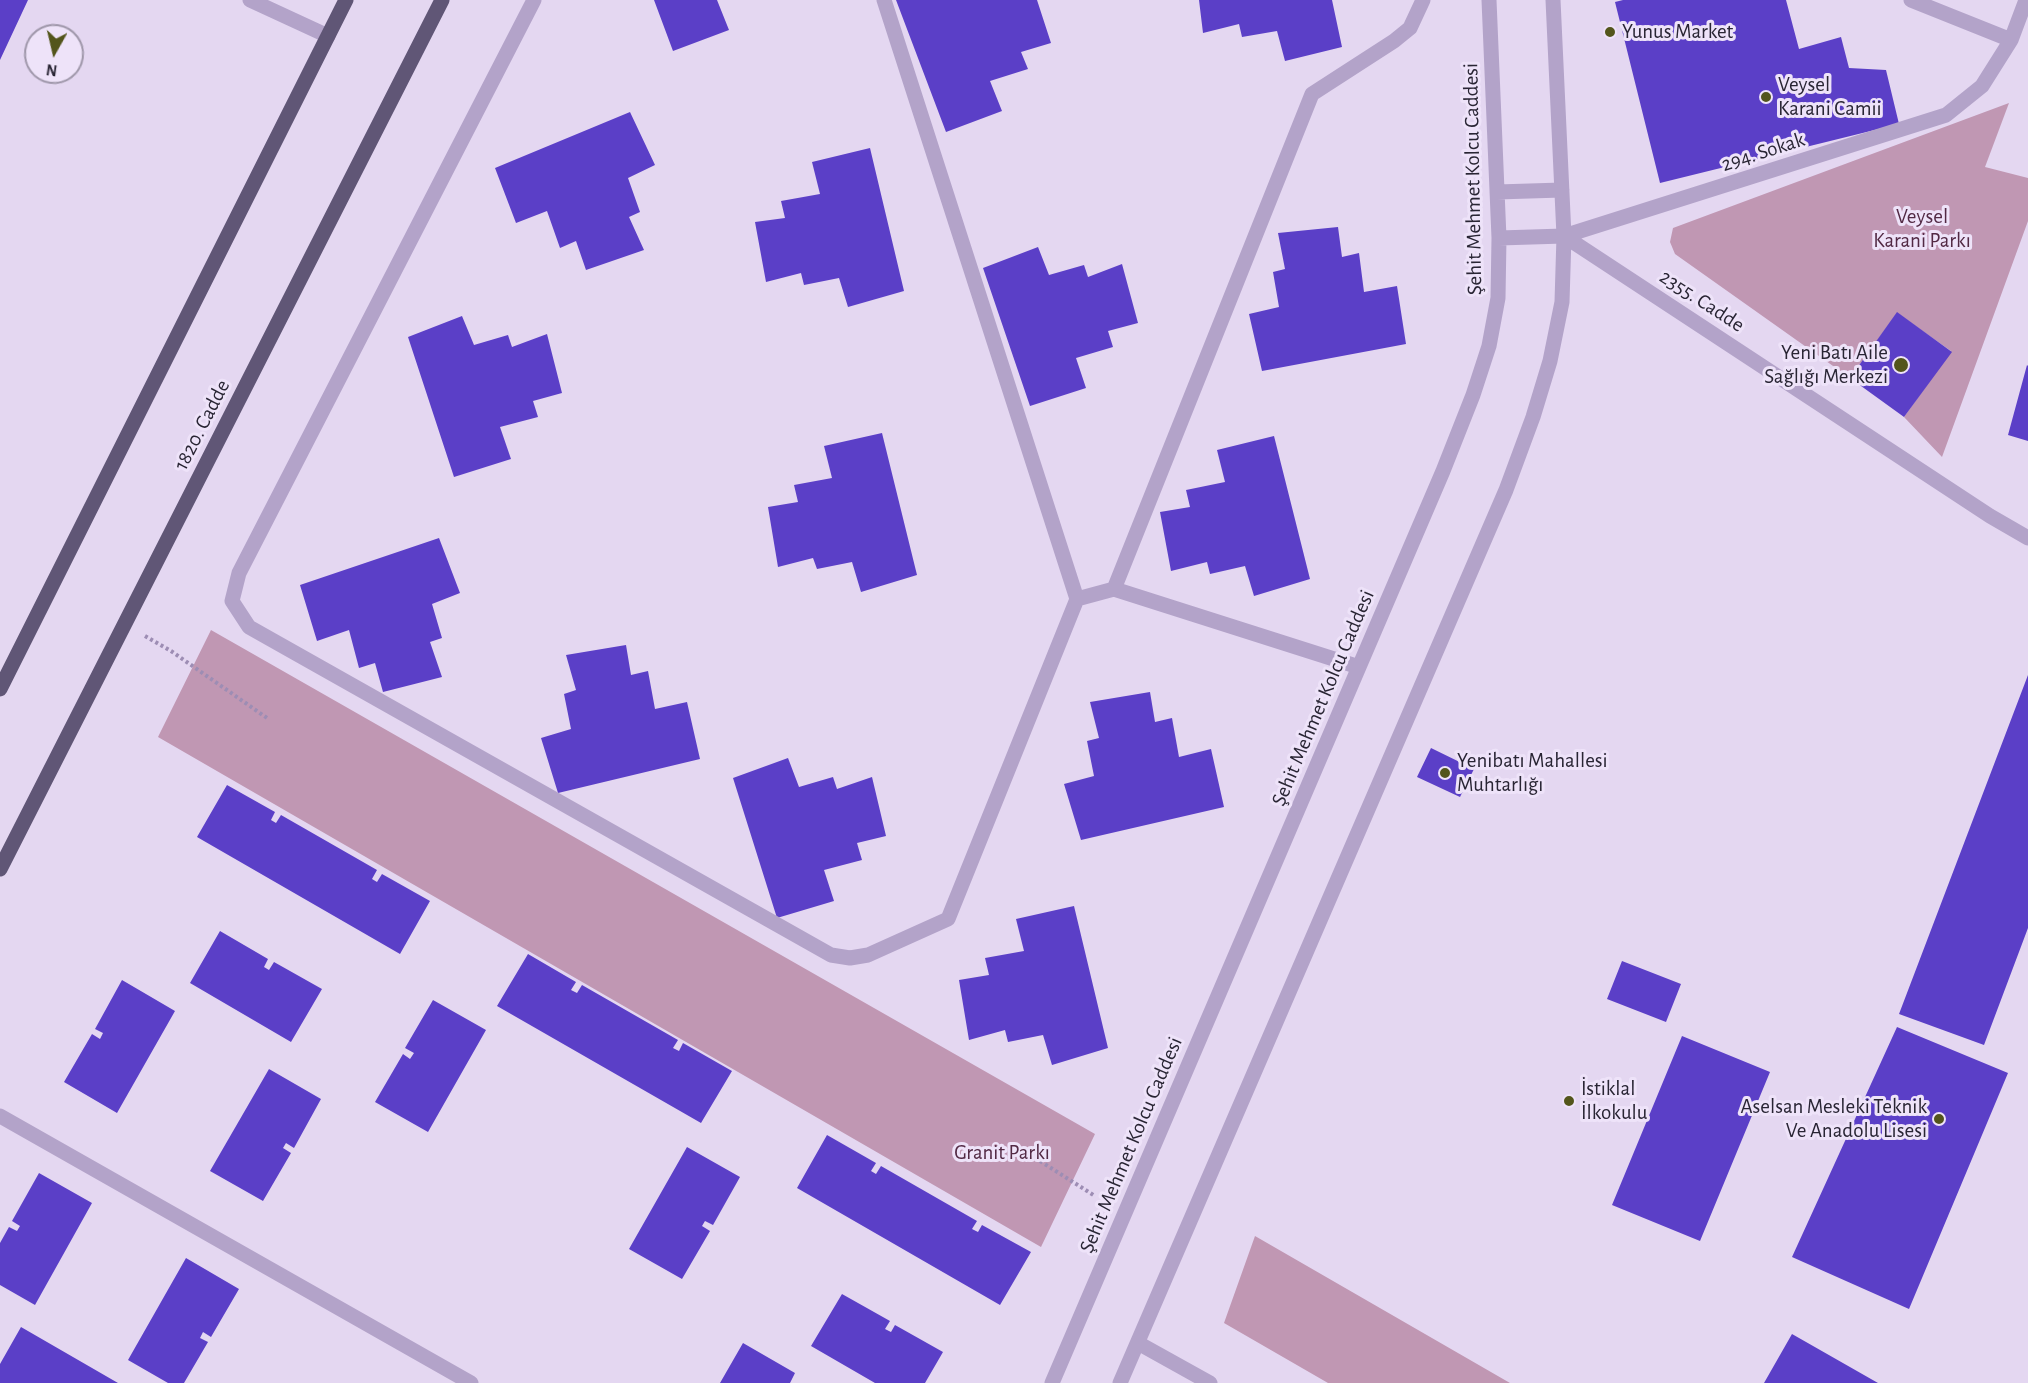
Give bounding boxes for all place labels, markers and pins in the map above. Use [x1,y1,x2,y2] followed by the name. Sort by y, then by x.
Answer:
[1622,19,1733,45] place label: Yunus Market
[1603,25,1617,39] marker: Yunus Market
[1778,72,1882,122] place label: Veysel Karani Camii
[1759,90,1773,104] marker: Veysel Karani Camii
[1764,340,1888,390] place label: Yeni Batı Aile Sağlığı Merkezi
[1892,356,1910,374] marker: Yeni Batı Aile Sağlığı Merkezi
[1457,748,1608,798] place label: Yenibatı Mahallesi Muhtarlığı
[1438,766,1452,780] marker: Yenibatı Mahallesi Muhtarlığı
[1581,1076,1648,1126] place label: İstiklal İlkokulu
[1562,1094,1576,1108] marker: İstiklal İlkokulu
[1740,1094,1927,1144] place label: Aselsan Mesleki Teknik Ve Anadolu Lisesi
[1932,1112,1946,1126] marker: Aselsan Mesleki Teknik Ve Anadolu Lisesi

